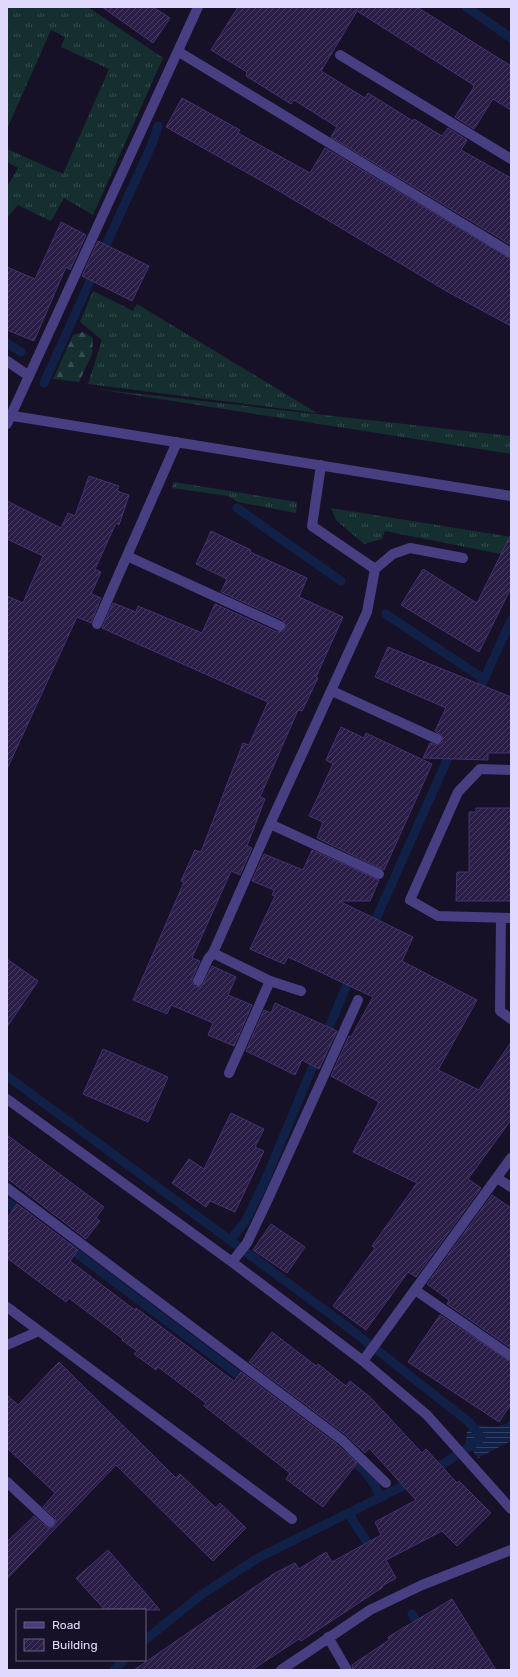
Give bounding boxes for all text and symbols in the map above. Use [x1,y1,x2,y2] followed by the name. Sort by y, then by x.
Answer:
[16,1609,146,1661] legend
[52,1618,80,1632] text: Road
[52,1638,98,1652] text: Building

